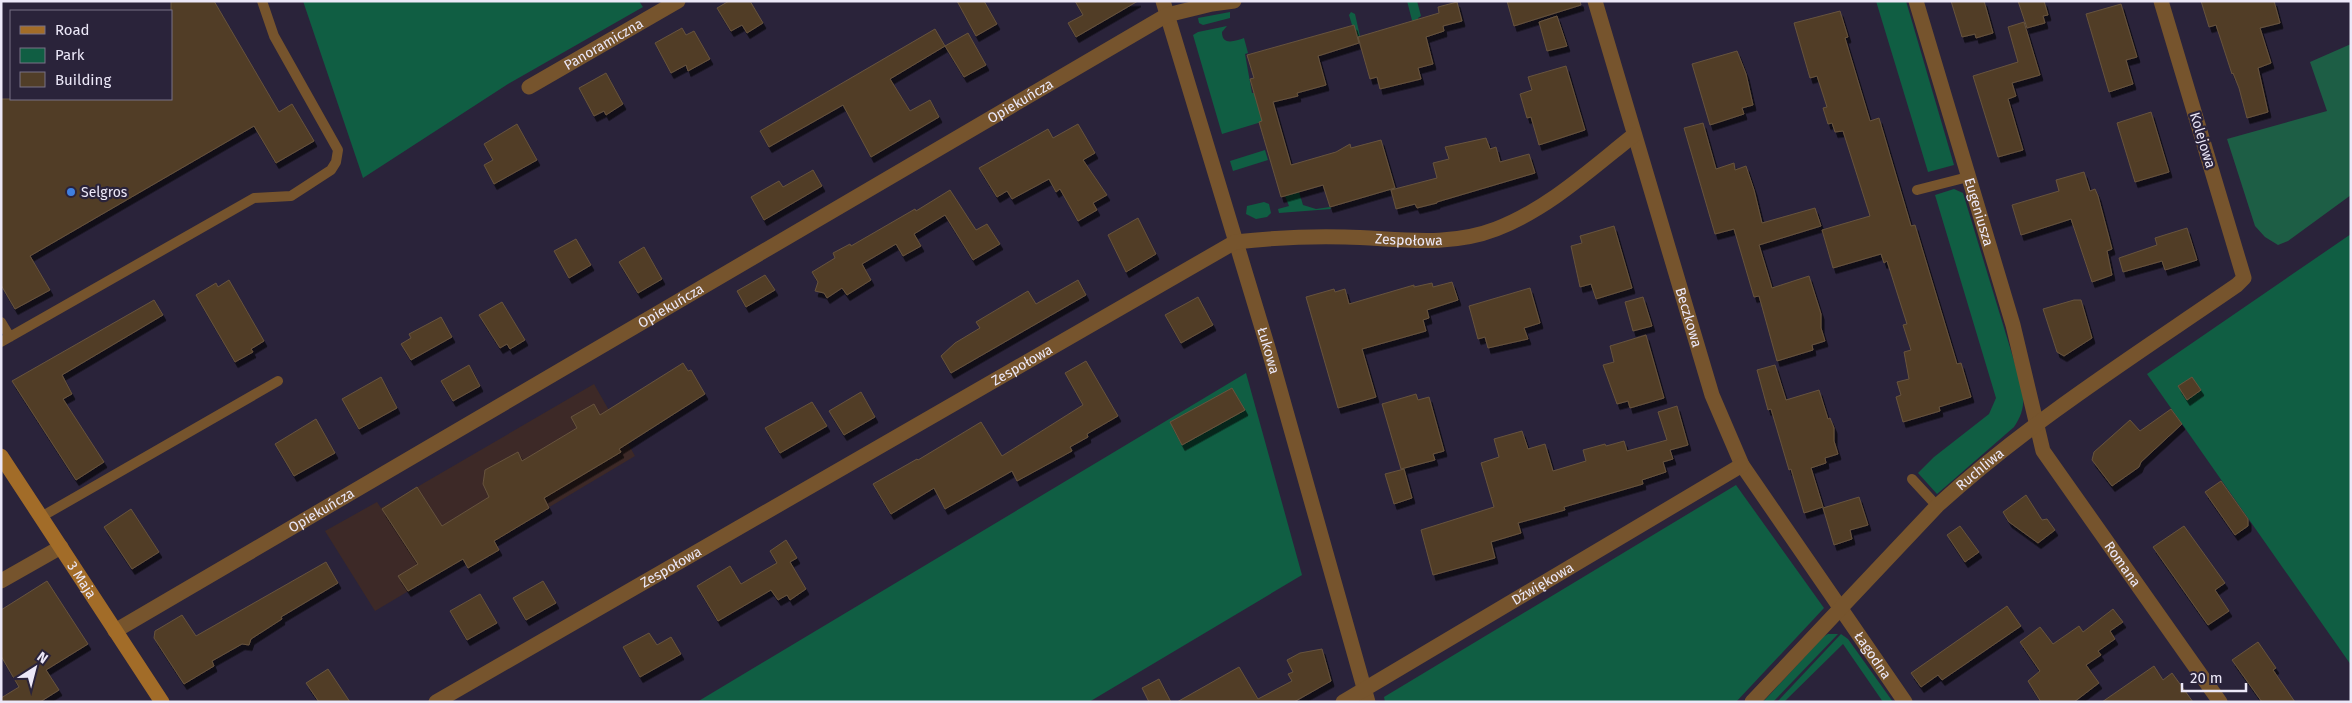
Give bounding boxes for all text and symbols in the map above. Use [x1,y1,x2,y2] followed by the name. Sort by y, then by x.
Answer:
[10,10,172,100] legend
[561,15,646,74] street label: Panoramiczna
[55,21,90,39] text: Road
[55,46,85,64] text: Park
[55,71,111,89] text: Building
[985,76,1056,127] street label: Opiekuńcza
[2186,110,2219,170] street label: Kolejowa
[1960,176,1997,248] street label: Eugeniusza
[81,184,128,201] place label: Selgros
[65,186,77,198] marker: Selgros
[1374,230,1443,250] street label: Zespołowa
[635,280,707,332] street label: Opiekuńcza
[1672,285,1705,349] street label: Beczkowa
[1253,325,1283,376] street label: Łukowa
[989,341,1056,389] street label: Zespołowa
[1953,445,2007,494] street label: Ruchliwa
[286,485,357,537] street label: Opiekuńcza
[2100,538,2144,590] street label: Romana
[638,543,705,591] street label: Zespołowa
[63,558,100,602] street label: 3 Maja
[1509,559,1577,609] street label: Dźwiękowa
[1850,628,1895,683] street label: Łagodna
[10,643,60,693] north arrow
[34,648,51,667] text: N
[2182,660,2246,692] scale bar
[2190,669,2223,687] text: 20 m

